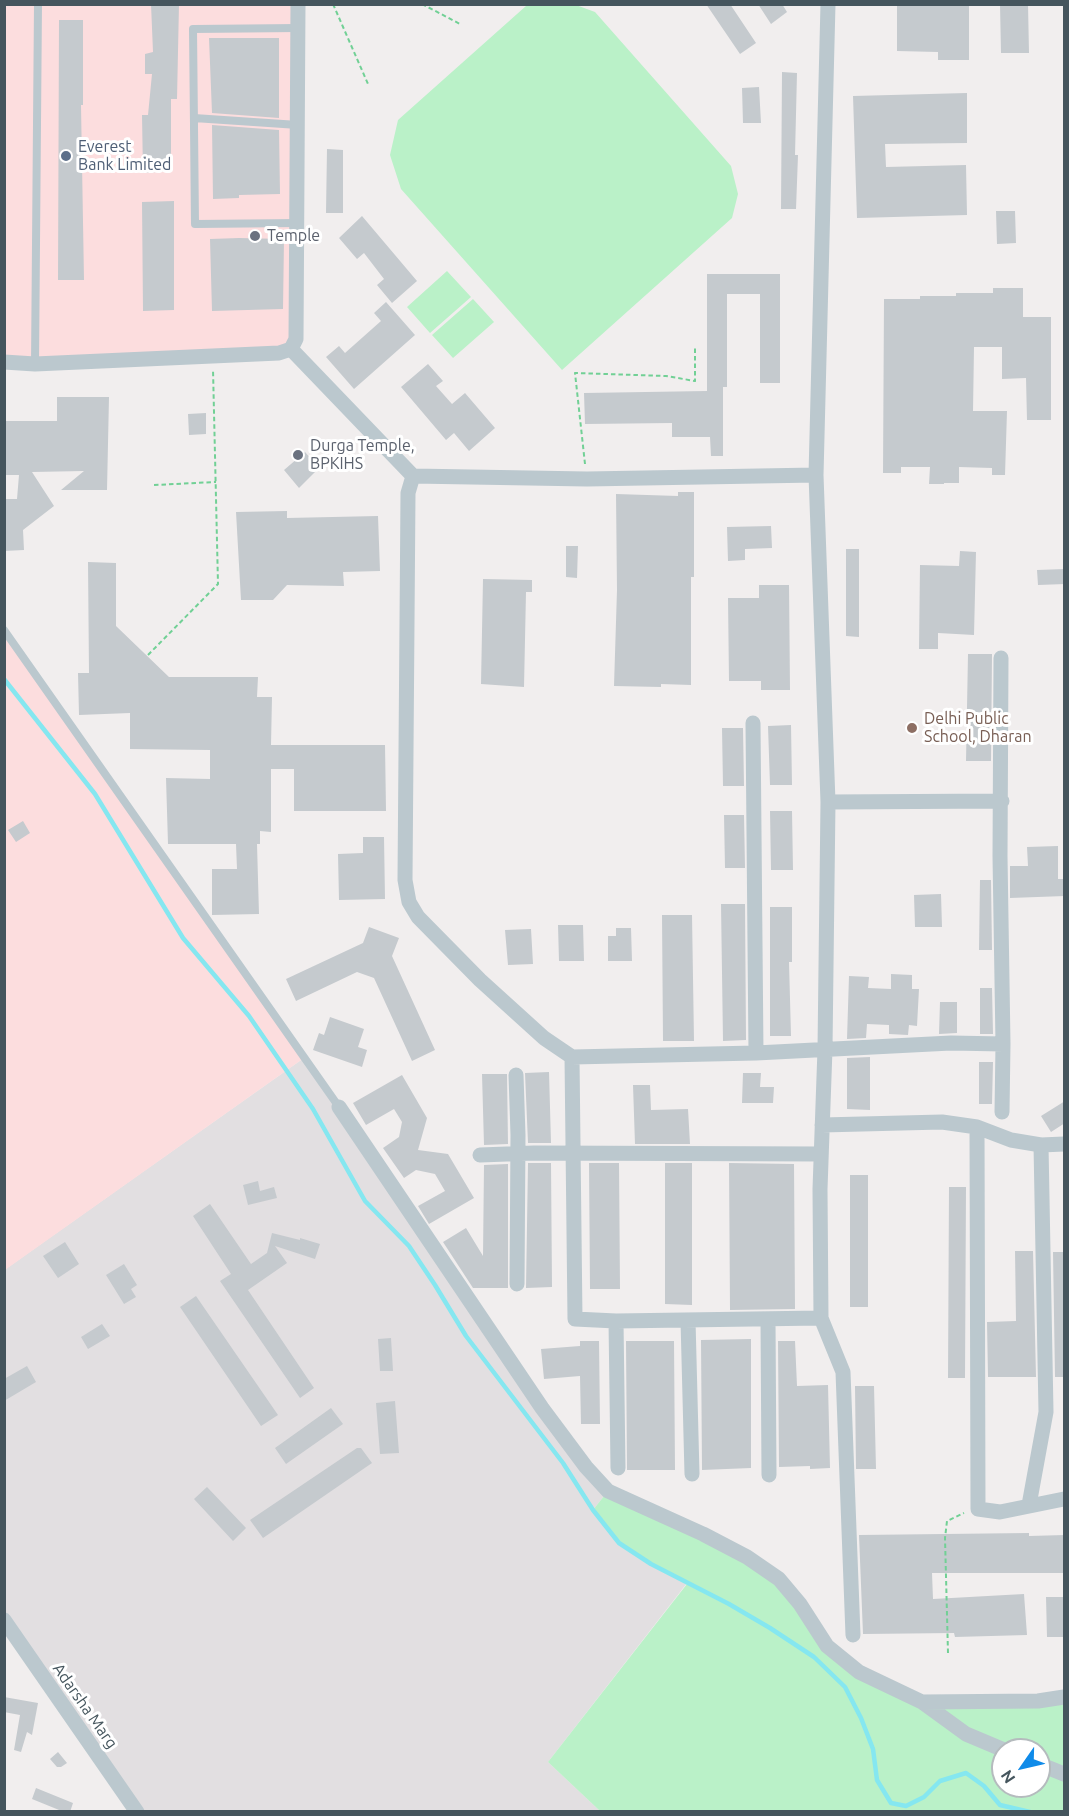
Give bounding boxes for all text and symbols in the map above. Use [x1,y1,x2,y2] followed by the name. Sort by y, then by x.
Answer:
[78,137,171,175] place label: Everest Bank Limited
[59,149,73,163] marker: Everest Bank Limited
[267,226,320,246] place label: Temple
[248,229,262,243] marker: Temple
[310,436,415,474] place label: Durga Temple, BPKIHS
[291,448,305,462] marker: Durga Temple, BPKIHS
[924,709,1032,747] place label: Delhi Public School, Dharan
[905,721,919,735] marker: Delhi Public School, Dharan
[49,1660,121,1752] street label: Adarsha Marg
[991,1738,1051,1798] north arrow
[997,1767,1019,1787] text: N

